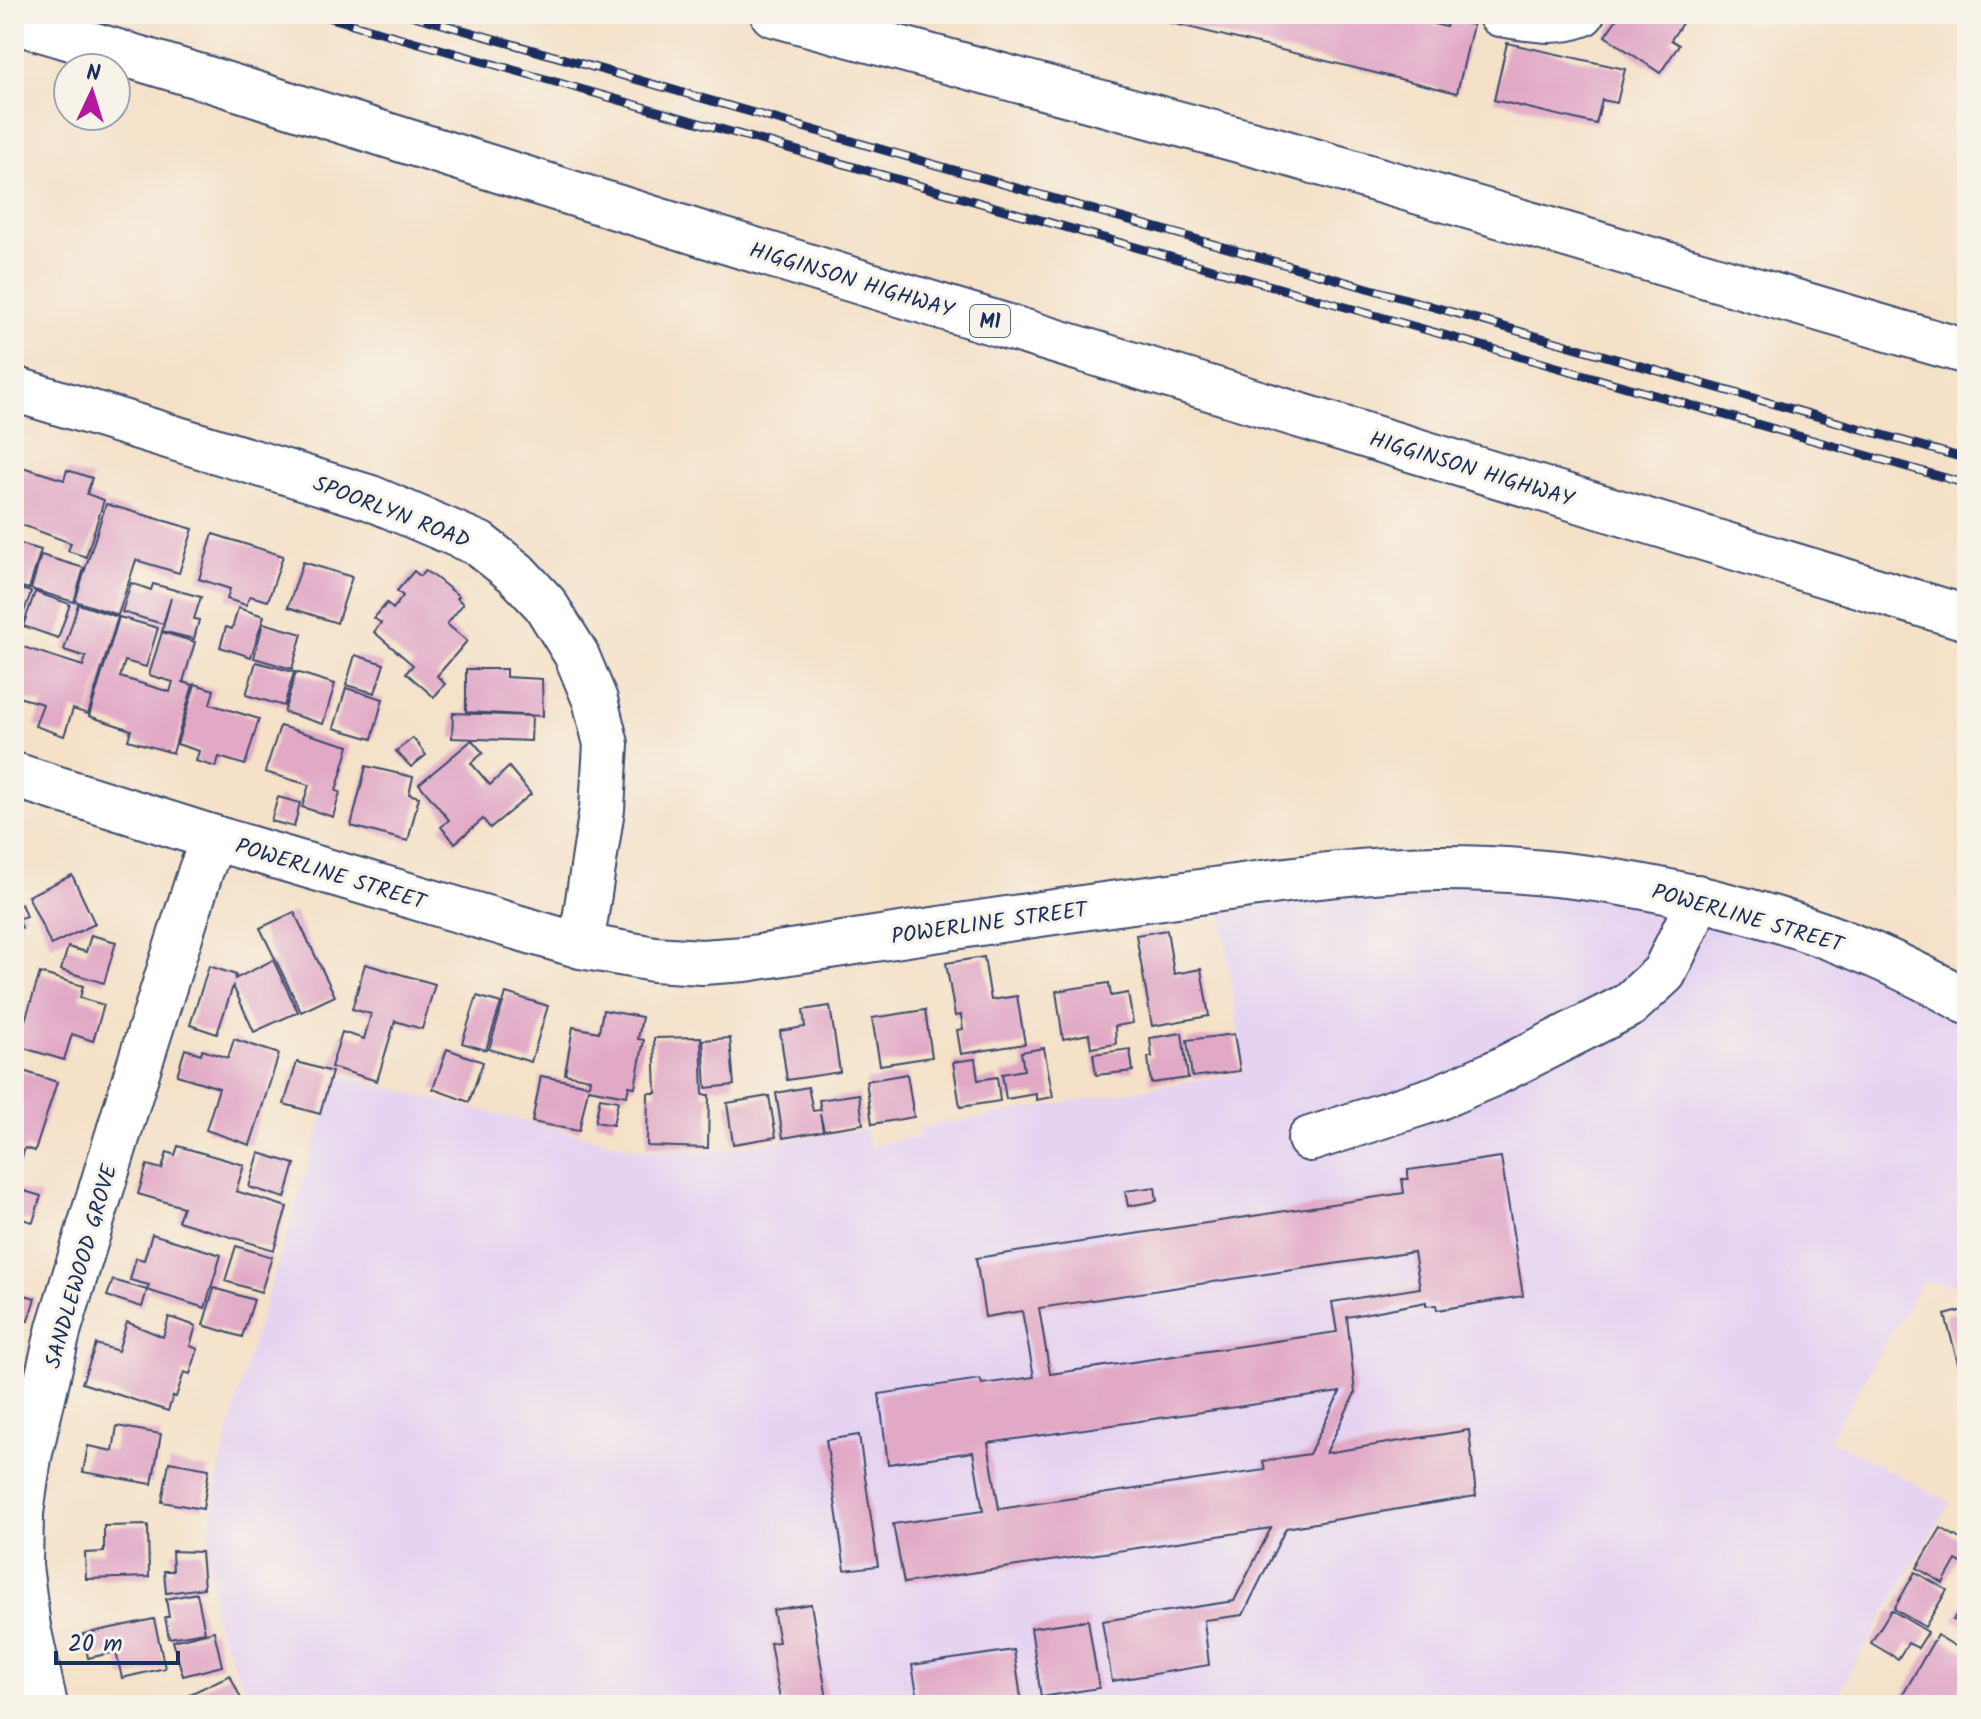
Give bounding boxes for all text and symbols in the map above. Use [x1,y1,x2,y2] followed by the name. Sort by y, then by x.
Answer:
[52,52,132,132] north arrow
[85,57,101,92] text: N
[745,234,959,330] street label: HIGGINSON HIGHWAY
[970,305,1010,337] road number: M1
[1365,423,1579,519] street label: HIGGINSON HIGHWAY
[307,467,475,559] street label: SPOORLYN ROAD
[231,830,432,922] street label: POWERLINE STREET
[1648,875,1849,964] street label: POWERLINE STREET
[889,893,1092,956] street label: POWERLINE STREET
[37,1160,129,1373] street label: SANDLEWOOD GROVE
[56,1615,178,1665] scale bar
[68,1625,123,1664] text: 20 m

